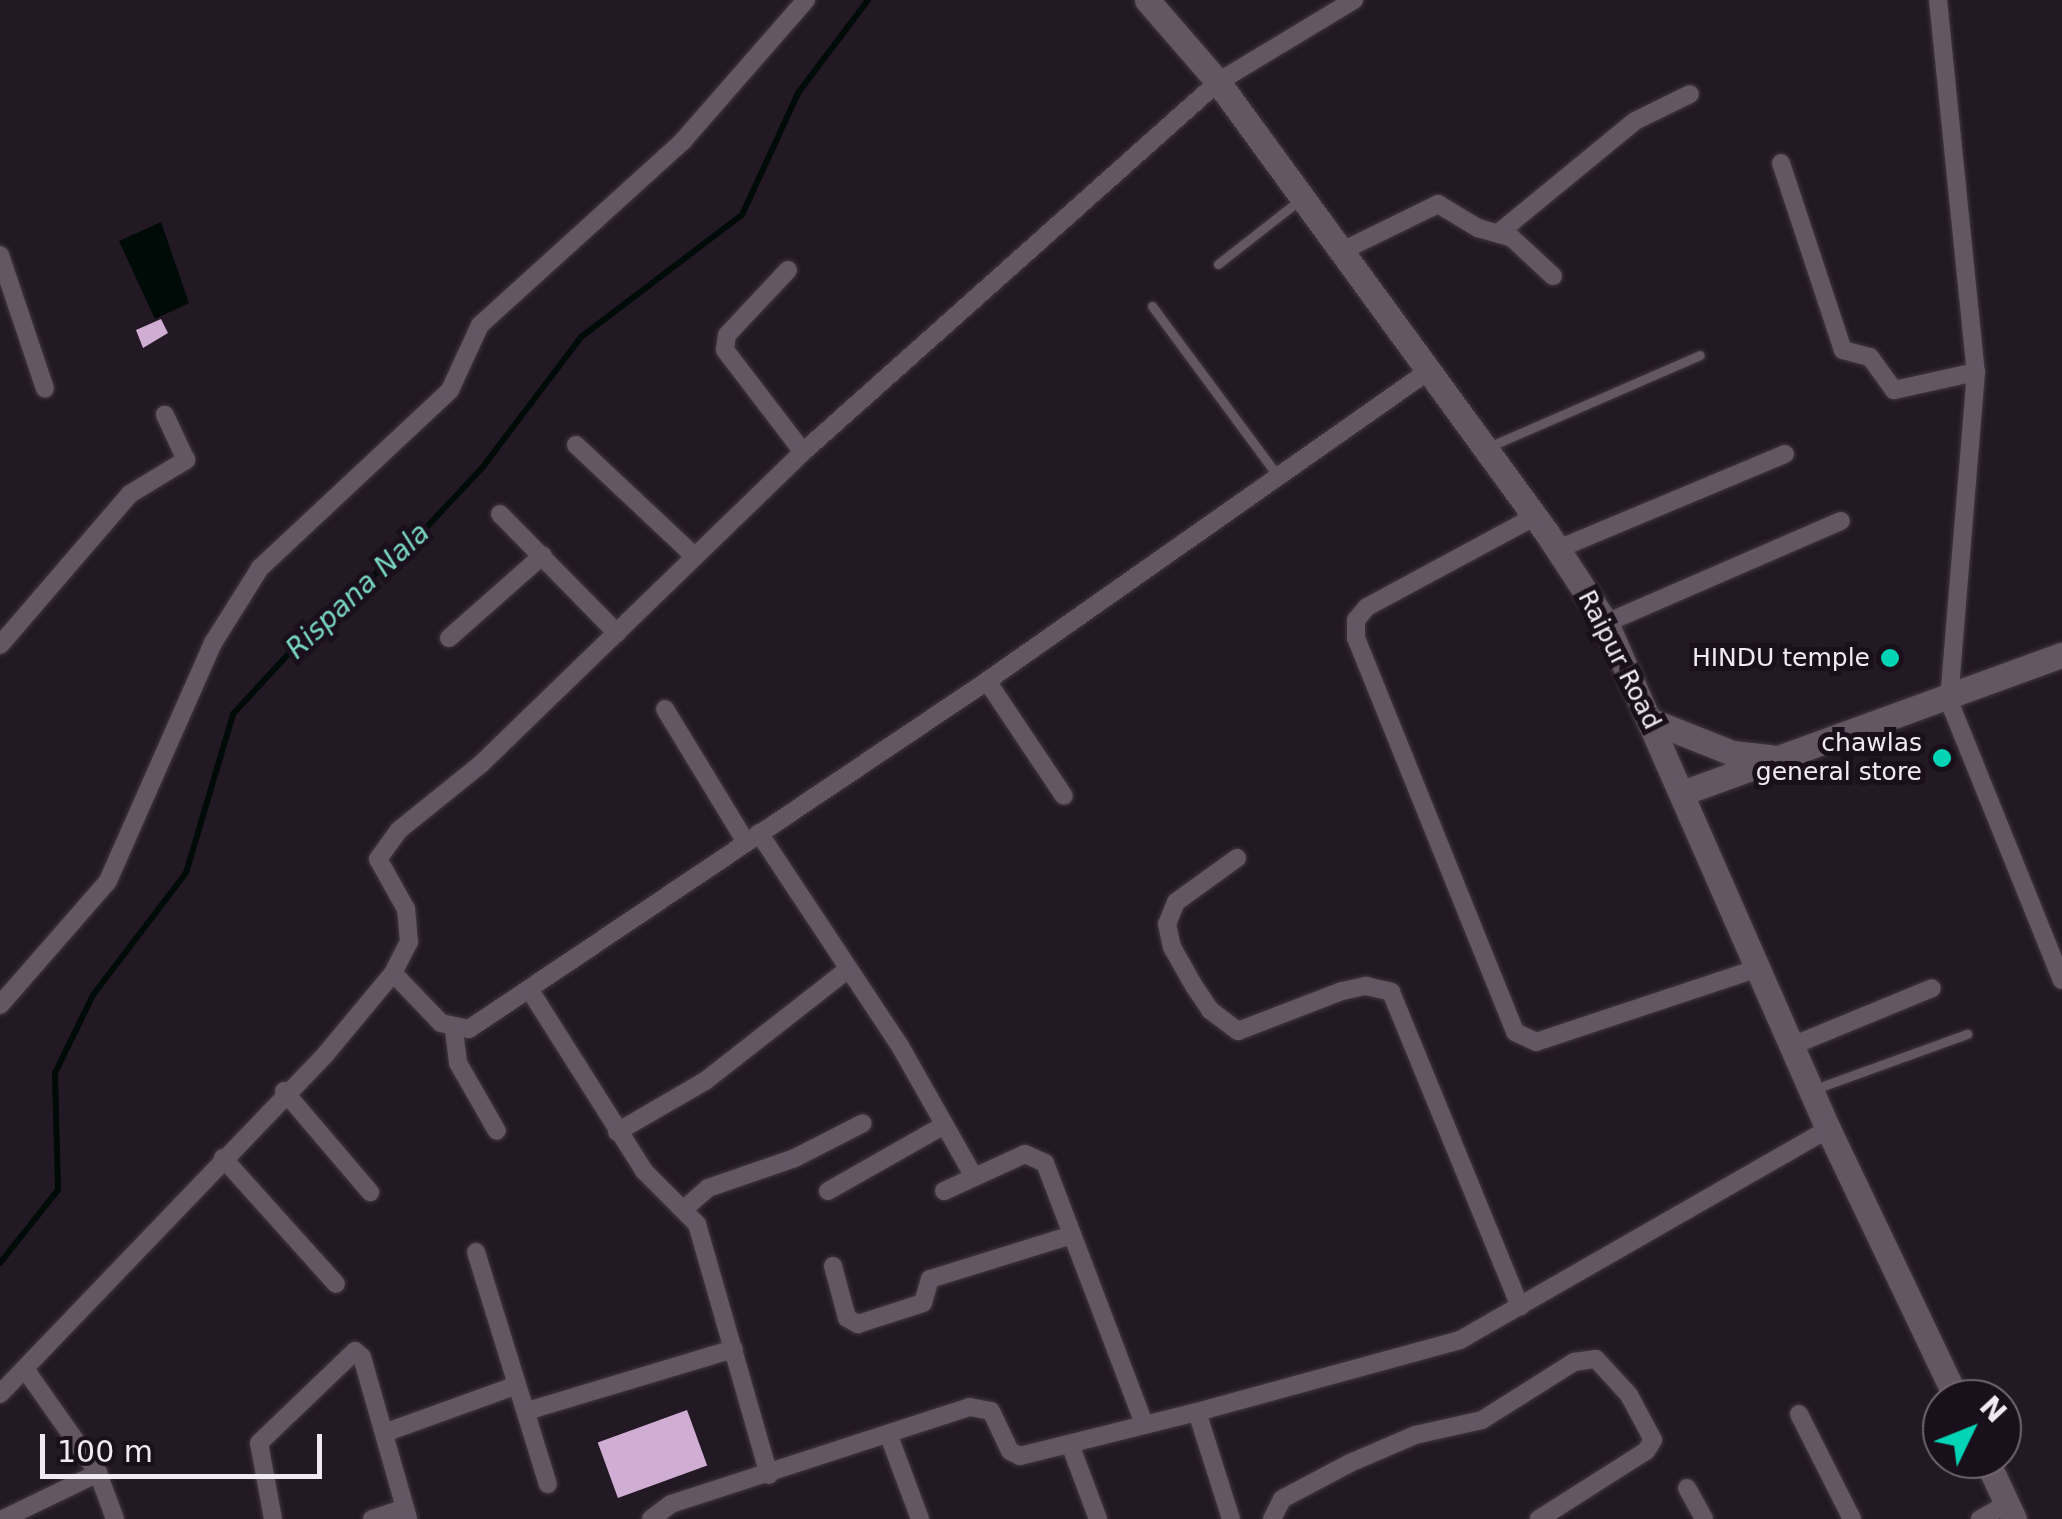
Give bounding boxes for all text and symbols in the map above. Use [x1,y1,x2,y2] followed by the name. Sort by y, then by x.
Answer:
[279,516,437,666] water label: Rispana Nala
[1571,586,1667,734] street label: Raipur Road
[1692,643,1870,673] place label: HINDU temple
[1879,647,1901,669] marker: HINDU temple
[1756,729,1922,788] place label: chawlas general store
[1931,747,1953,769] marker: chawlas general store
[1922,1379,2022,1479] north arrow
[1973,1390,2013,1429] text: N
[45,1414,328,1476] scale bar
[57,1434,153,1469] text: 100 m

